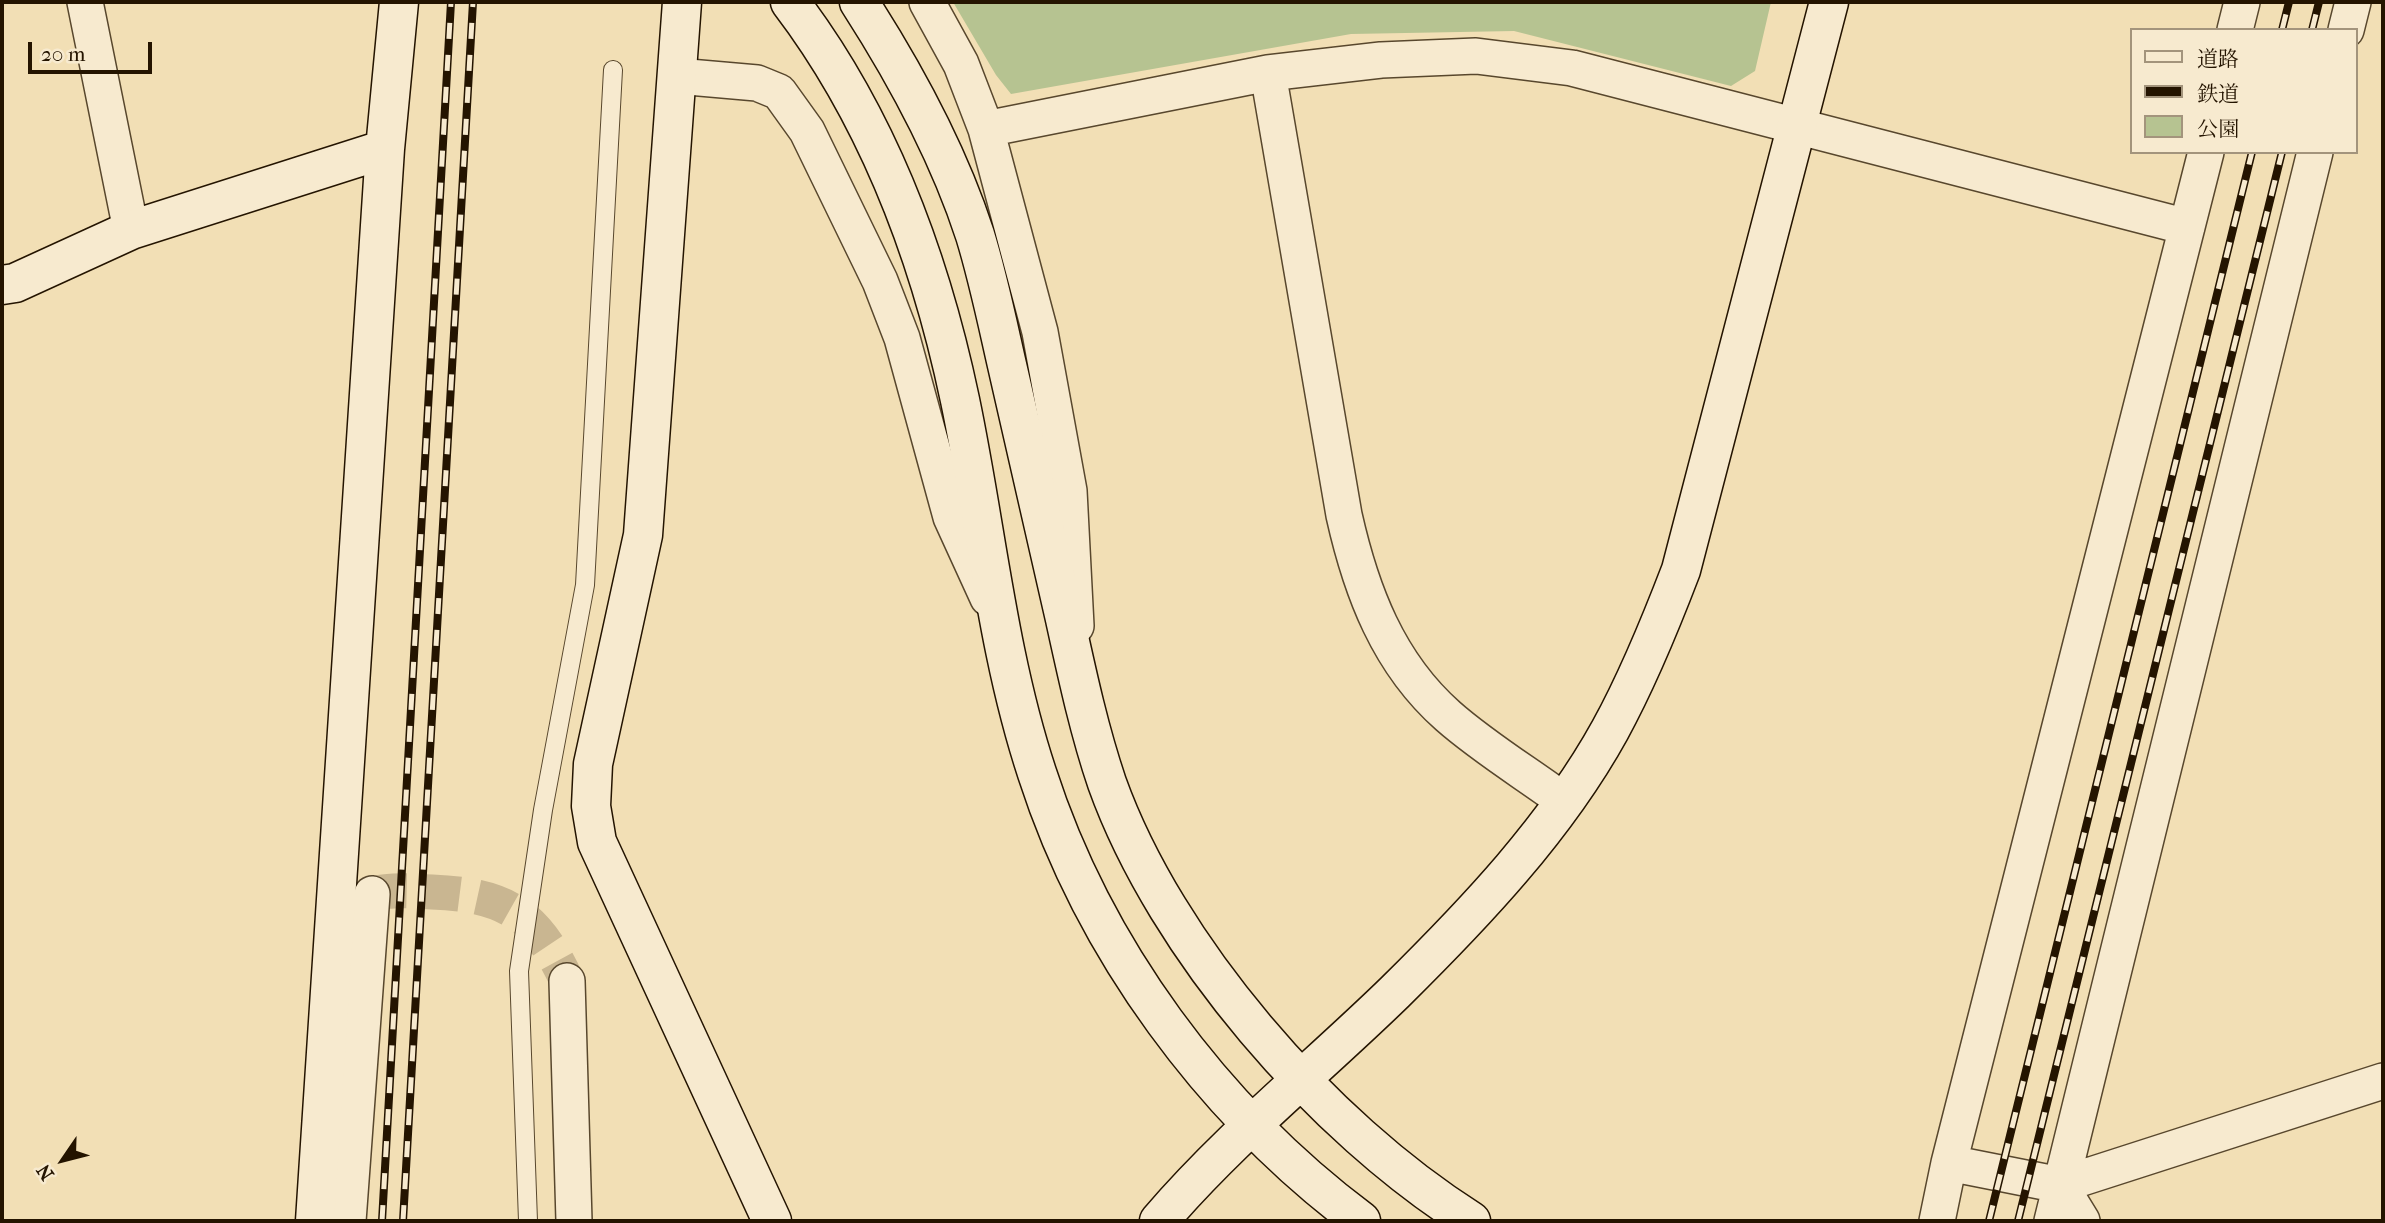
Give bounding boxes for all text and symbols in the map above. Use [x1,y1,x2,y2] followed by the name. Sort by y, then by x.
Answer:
[32,28,156,72] scale bar
[2130,28,2357,154] legend
[41,42,85,66] text: 20 m
[2197,47,2239,71] text: 道路
[2197,82,2239,106] text: 鉄道
[2197,117,2239,141] text: 公園
[28,1125,98,1195] north arrow
[33,1160,59,1184] text: N

